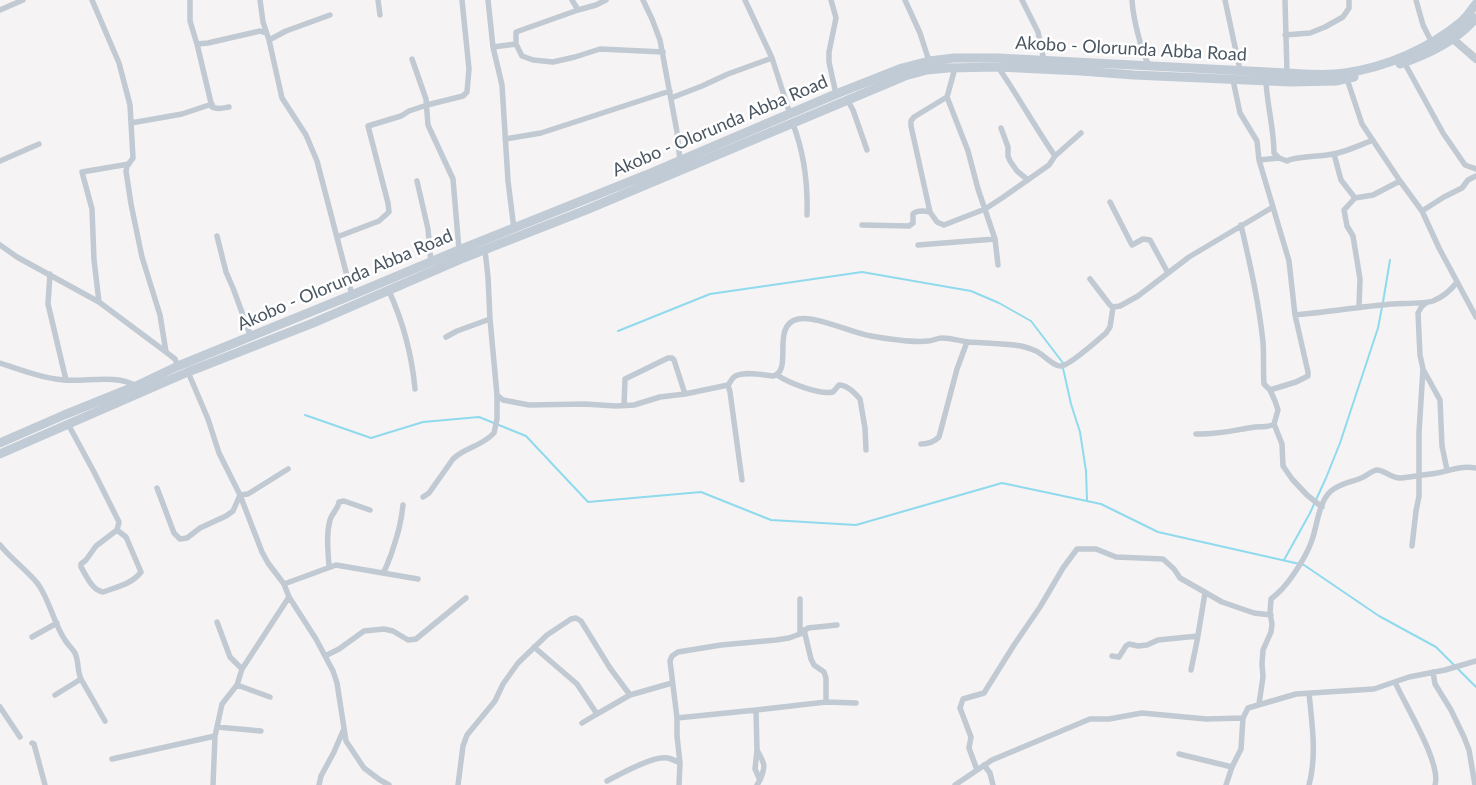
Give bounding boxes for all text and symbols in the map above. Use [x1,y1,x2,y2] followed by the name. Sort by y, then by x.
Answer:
[1015,32,1247,66] street label: Akobo - Olorunda Abba Road
[609,71,831,181] street label: Akobo - Olorunda Abba Road
[234,225,456,335] street label: Akobo - Olorunda Abba Road

